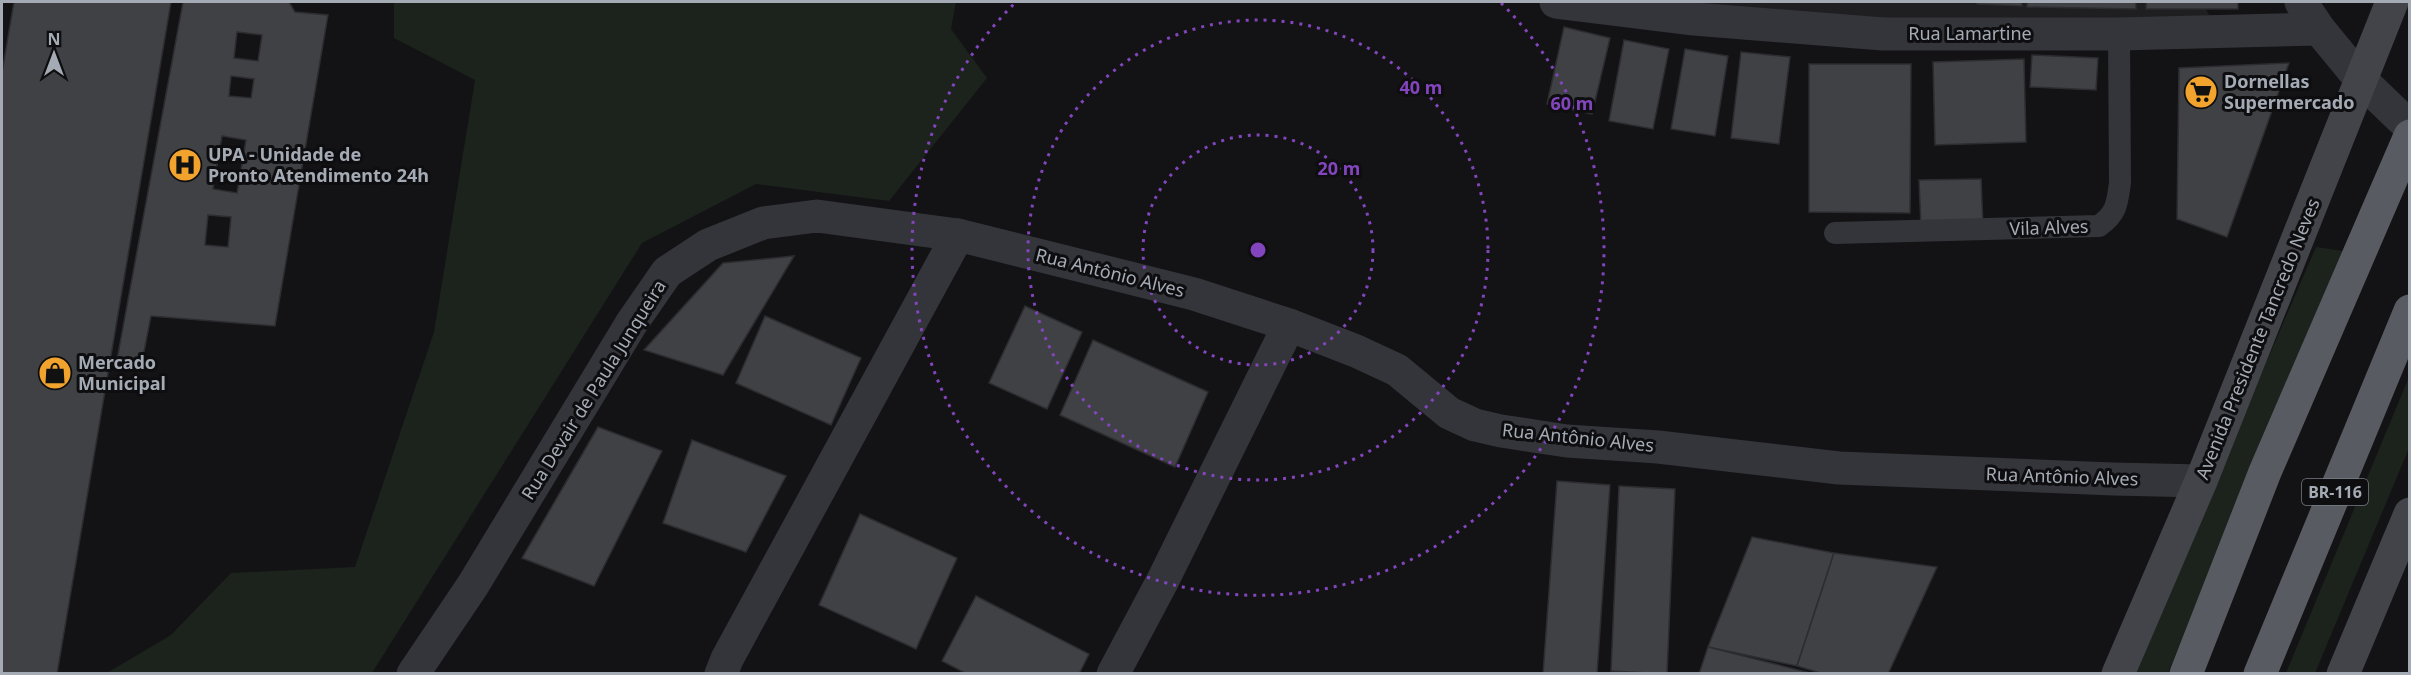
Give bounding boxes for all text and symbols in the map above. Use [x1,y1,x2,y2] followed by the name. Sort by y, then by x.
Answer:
[1908,21,2032,45] street label: Rua Lamartine
[24,24,84,84] north arrow
[47,28,61,50] text: N
[2224,69,2354,114] place label: Dornellas Supermercado
[2183,74,2219,110] supermarket icon: Dornellas Supermercado
[1400,75,1442,99] text: 40 m
[1551,91,1593,115] text: 60 m
[208,142,429,187] place label: UPA - Unidade de Pronto Atendimento 24h
[167,147,203,183] hospital icon: UPA - Unidade de Pronto Atendimento 24h
[1318,156,1360,180] text: 20 m
[2190,195,2325,483] street label: Avenida Presidente Tancredo Neves
[2009,214,2089,240] street label: Vila Alves
[1248,240,1268,260] centre of rings
[1033,242,1187,302] street label: Rua Antônio Alves
[515,275,671,504] street label: Rua Devair de Paula Junqueira
[78,350,166,395] place label: Mercado Municipal
[37,355,73,391] shop icon: Mercado Municipal
[1501,417,1655,457] street label: Rua Antônio Alves
[1985,461,2139,491] street label: Rua Antônio Alves
[2302,479,2368,505] road number: BR-116

